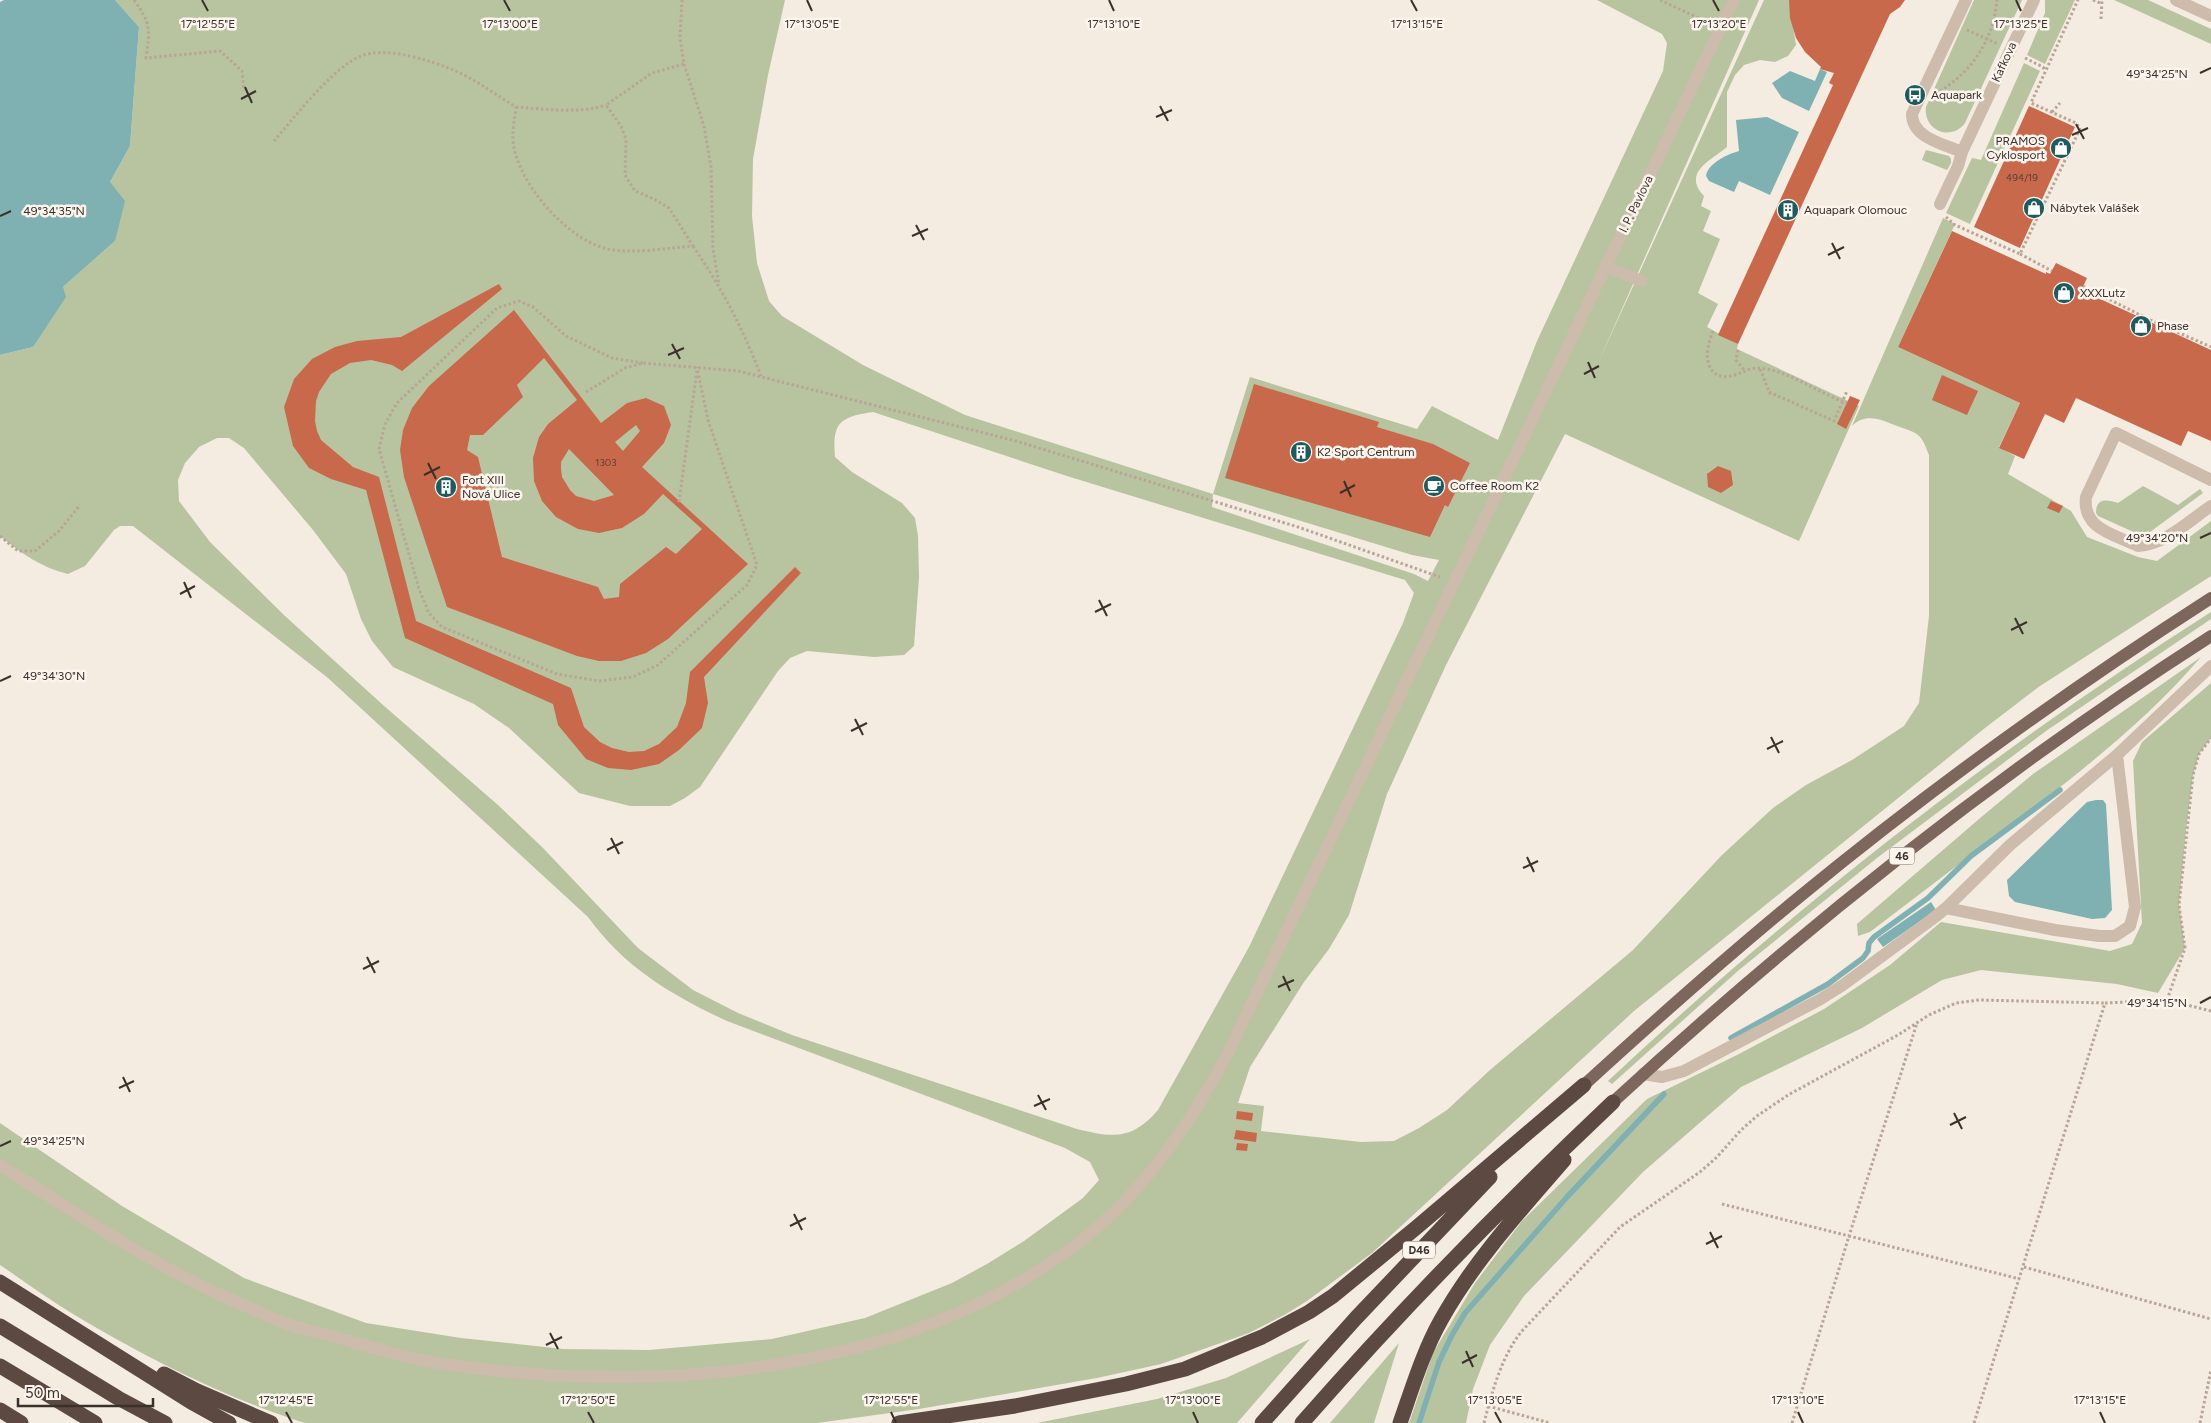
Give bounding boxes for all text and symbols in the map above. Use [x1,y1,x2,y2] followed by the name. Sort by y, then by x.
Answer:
[181,17,235,31] text: 17°12'55"E
[482,17,538,31] text: 17°13'00"E
[784,17,840,31] text: 17°13'05"E
[1087,17,1141,31] text: 17°13'10"E
[1391,17,1443,31] text: 17°13'15"E
[1691,17,1747,31] text: 17°13'20"E
[1994,17,2048,31] text: 17°13'25"E
[1989,40,2019,84] street label: Kafkova
[2126,67,2188,81] text: 49°34'25"N
[1903,83,1927,107] bus stop icon: Aquapark
[1931,88,1982,102] place label: Aquapark
[1986,134,2045,162] place label: PRAMOS Cyklosport
[2049,136,2073,160] shop icon: PRAMOS Cyklosport
[2006,171,2038,184] house number: 494/19
[1616,173,1656,235] street label: I. P. Pavlova
[2022,196,2046,220] shop icon: Nábytek Valášek
[1776,198,1800,222] building icon: Aquapark Olomouc
[2050,201,2139,215] place label: Nábytek Valášek
[1804,203,1908,217] place label: Aquapark Olomouc
[23,204,85,218] text: 49°34'35"N
[2052,281,2076,305] shop icon: XXXLutz
[2080,286,2126,300] place label: XXXLutz
[2129,314,2153,338] shop icon: Phase
[2157,319,2189,333] place label: Phase
[1289,440,1313,464] building icon: K2 Sport Centrum
[1317,445,1414,459] place label: K2 Sport Centrum
[595,456,617,469] house number: 1303
[462,473,521,501] place label: Fort XIII Nová Ulice
[1422,474,1446,498] cafe icon: Coffee Room K2
[434,475,458,499] building icon: Fort XIII Nová Ulice
[1450,479,1539,493] place label: Coffee Room K2
[2126,531,2188,545] text: 49°34'20"N
[23,669,85,683] text: 49°34'30"N
[1890,848,1914,864] road number: 46
[2127,996,2187,1010] text: 49°34'15"N
[23,1134,85,1148] text: 49°34'25"N
[1403,1242,1435,1258] road number: D46
[18,1376,152,1408] scale bar
[25,1384,60,1402] text: 50 m
[258,1393,314,1407] text: 17°12'45"E
[560,1393,616,1407] text: 17°12'50"E
[864,1393,918,1407] text: 17°12'55"E
[1165,1393,1221,1407] text: 17°13'00"E
[1467,1393,1523,1407] text: 17°13'05"E
[1771,1393,1825,1407] text: 17°13'10"E
[2074,1393,2126,1407] text: 17°13'15"E

